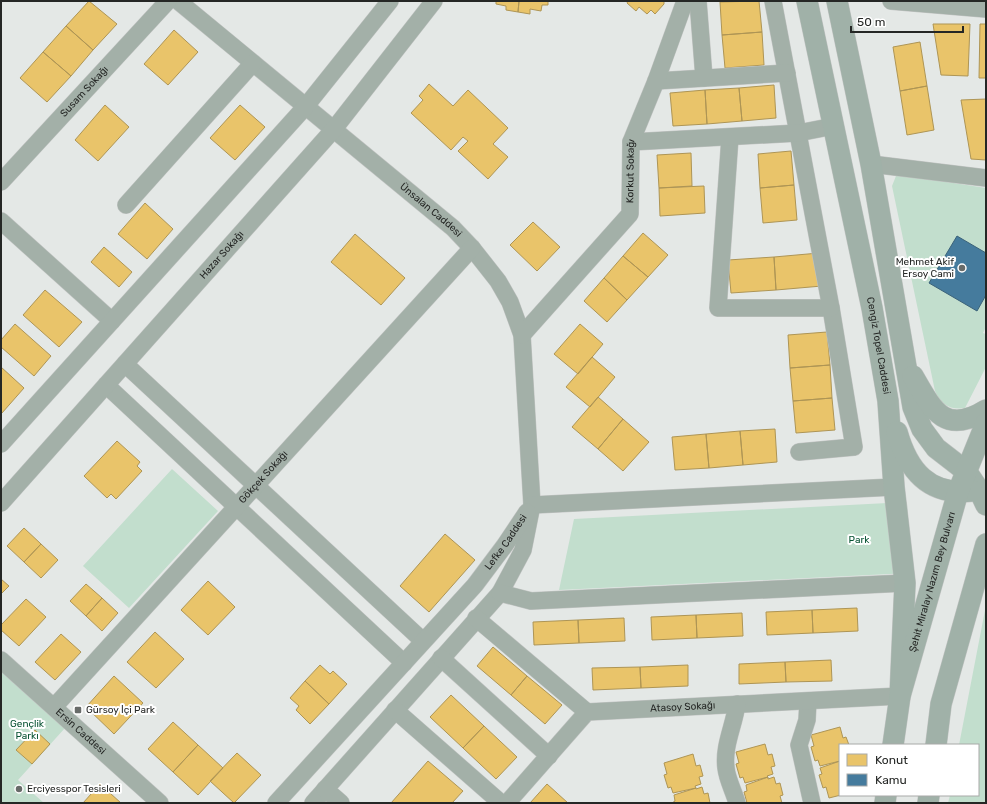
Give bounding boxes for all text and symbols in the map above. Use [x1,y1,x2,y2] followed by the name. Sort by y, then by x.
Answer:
[851,8,963,34] scale bar
[857,15,885,29] text: 50 m
[58,64,111,120] street label: Susam Sokağı
[624,137,638,203] street label: Korkut Sokağı
[397,181,464,239] street label: Ünsalan Caddesi
[197,229,246,282] street label: Hazar Sokağı
[896,256,954,280] place label: Mehmet Akif Ersoy Cami
[957,263,967,273] marker: Mehmet Akif Ersoy Cami
[864,296,893,395] street label: Cengiz Topel Caddesi
[236,448,290,506] street label: Gökçek Sokağı
[907,510,958,654] street label: Şehit Miralay Nazım Bey Bulvarı
[482,512,530,572] street label: Lefke Caddesi
[849,534,870,546] park label: Park
[650,699,716,715] street label: Atasoy Sokağı
[86,704,156,716] place label: Gürsoy İçi Park
[73,705,83,715] marker: Gürsoy İçi Park
[53,706,108,757] street label: Ersin Caddesi
[10,718,45,742] park label: Gençlik Parkı
[839,744,979,796] legend
[875,753,908,767] text: Konut
[875,773,907,787] text: Kamu
[27,783,121,795] place label: Erciyesspor Tesisleri
[14,784,24,794] marker: Erciyesspor Tesisleri

